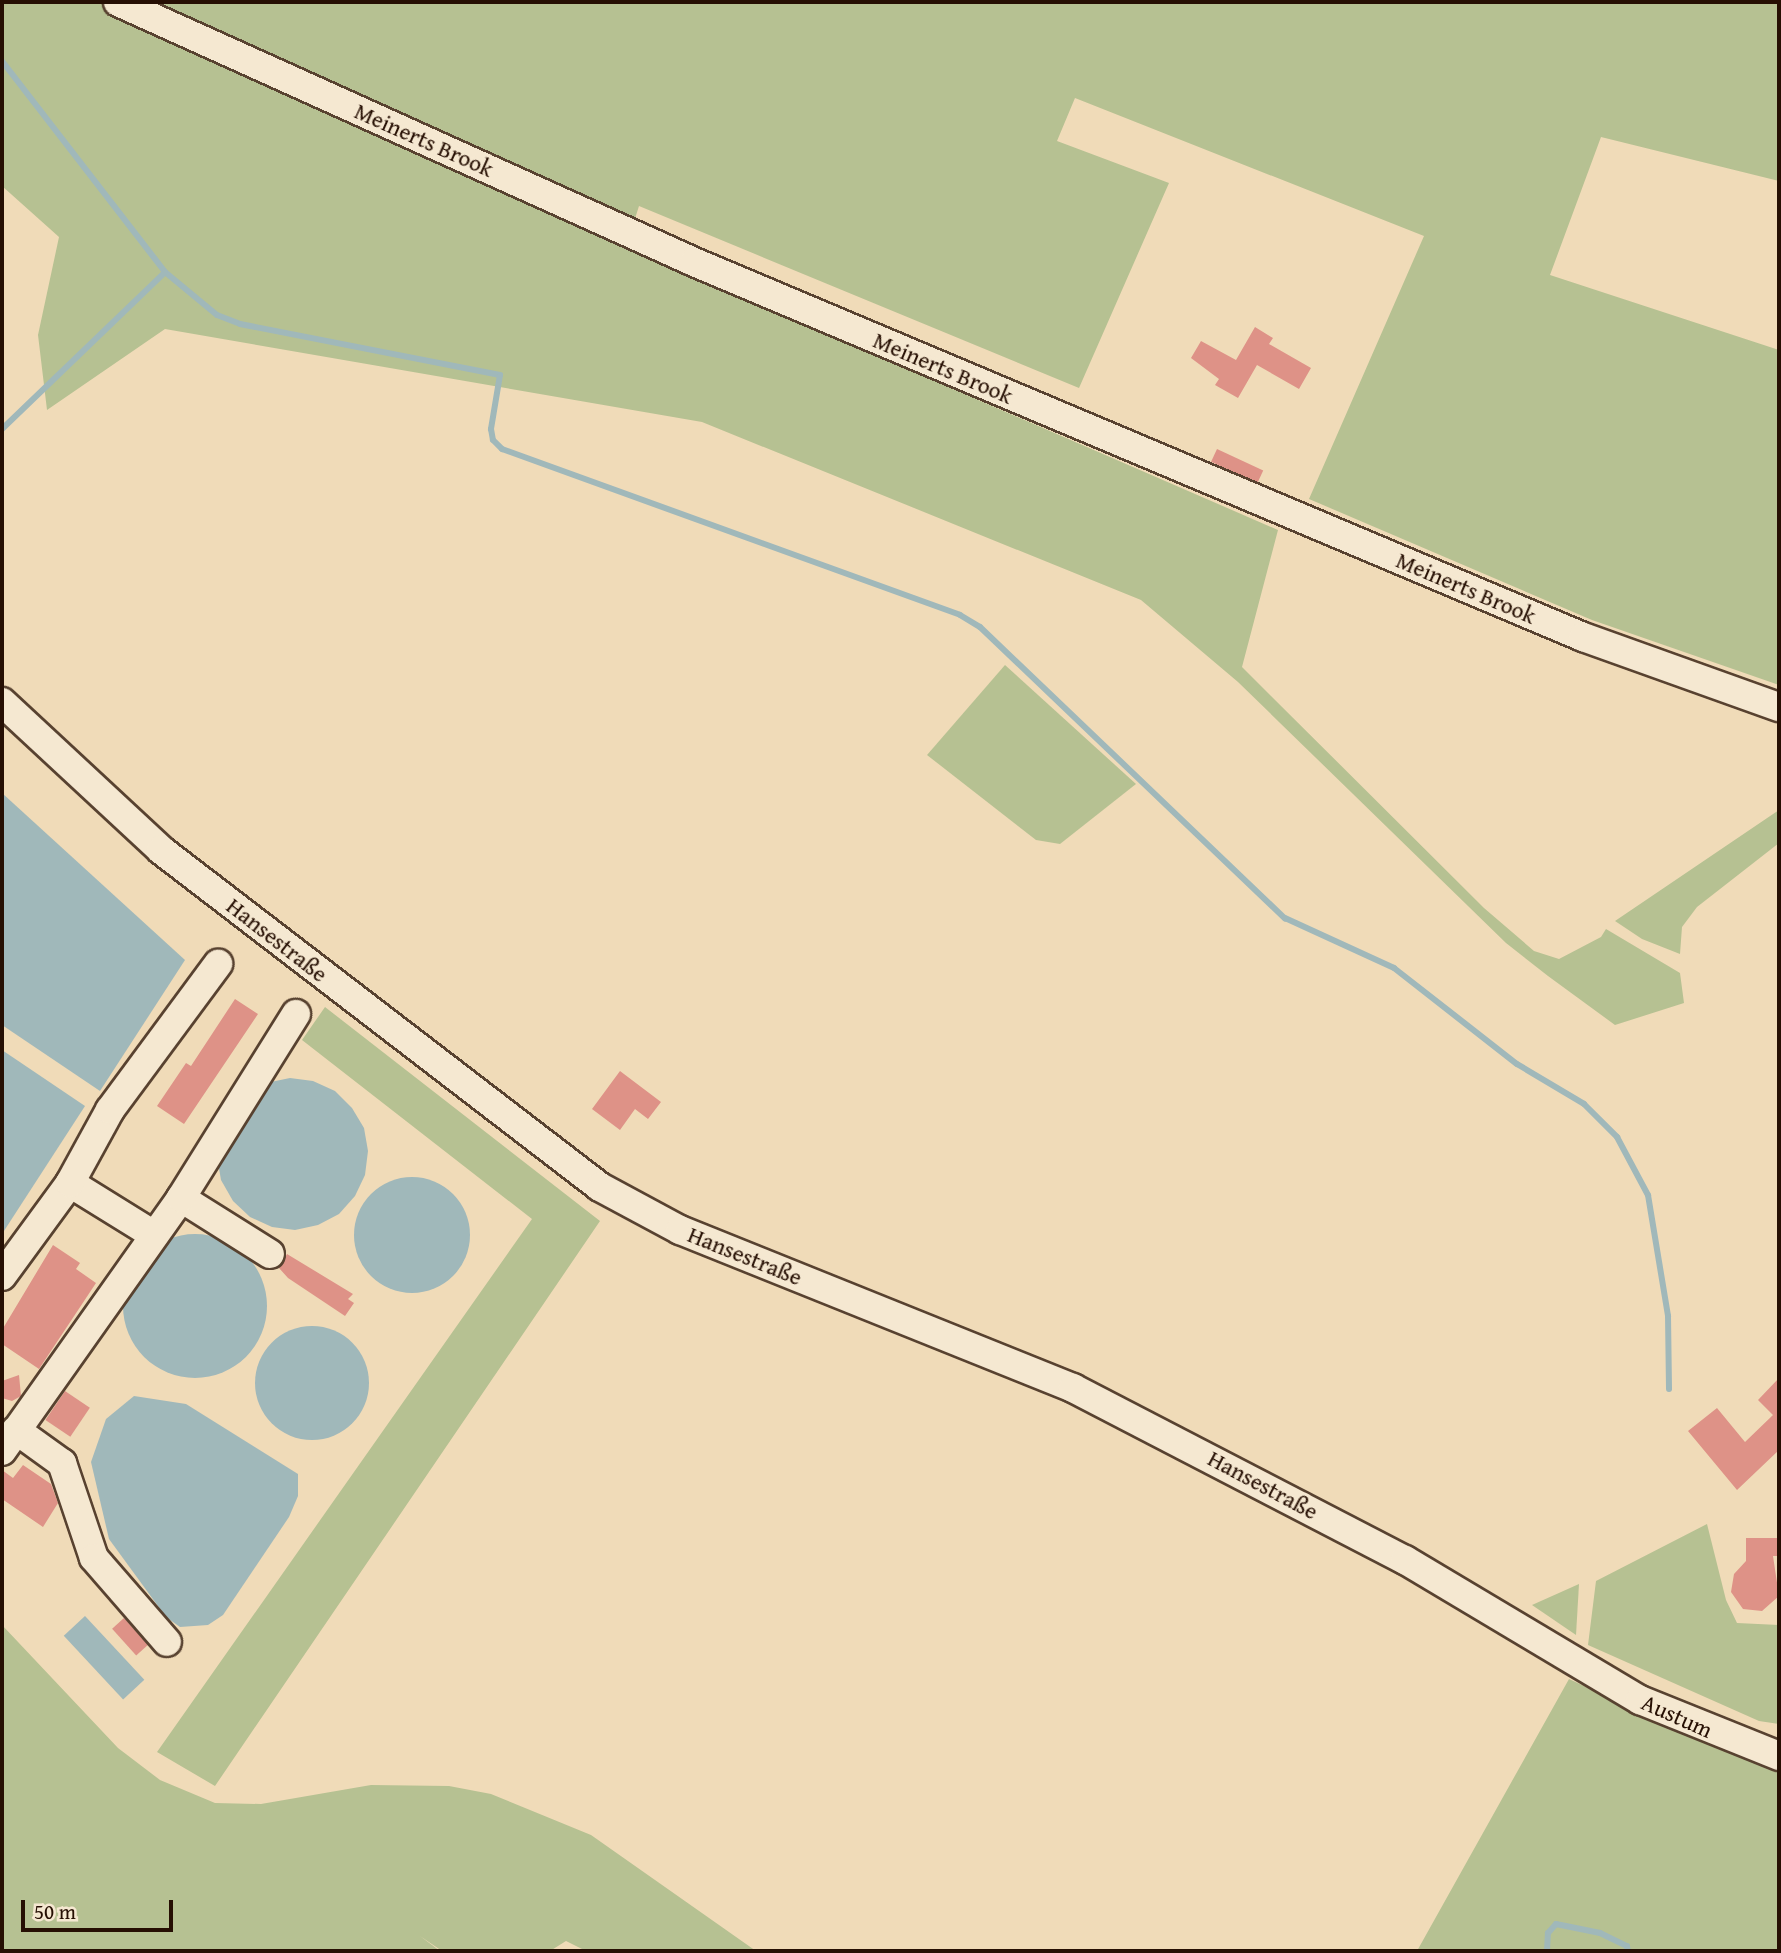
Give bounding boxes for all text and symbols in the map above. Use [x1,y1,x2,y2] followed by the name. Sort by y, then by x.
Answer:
[350,97,498,183] street label: Meinerts Brook
[869,326,1017,410] street label: Meinerts Brook
[1392,546,1540,630] street label: Meinerts Brook
[221,892,333,988] street label: Hansestraße
[684,1221,806,1291] street label: Hansestraße
[1203,1444,1323,1526] street label: Hansestraße
[1637,1688,1717,1744] street label: Austum
[24,1886,177,1930] scale bar
[34,1896,76,1927] text: 50 m

